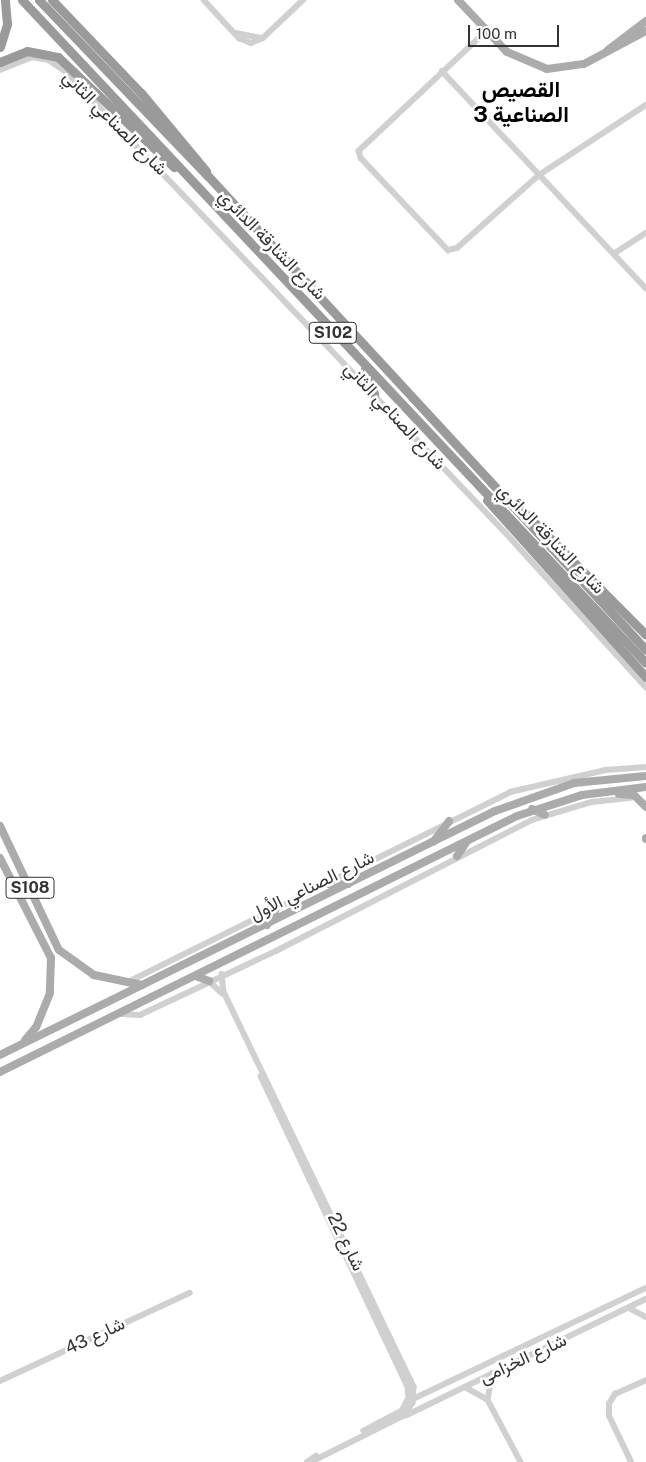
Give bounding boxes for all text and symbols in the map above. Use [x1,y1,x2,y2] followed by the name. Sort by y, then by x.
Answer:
[471,15,562,47] scale bar
[476,25,517,42] text: 100 m
[58,66,172,180] street label: شارع الصناعي الثاني
[473,76,569,128] district label: القصيص الصناعية 3
[214,185,330,305] street label: شارع الشارقة الدائري
[308,319,358,346] road number: S102
[340,358,450,474] street label: شارع الصناعي الثاني
[493,479,609,599] street label: شارع الشارقة الدائري
[246,847,378,925] street label: شارع الصناعي الأول
[5,874,55,901] road number: S108
[323,1209,369,1275] street label: شارع 22
[62,1313,128,1359] street label: شارع 43
[476,1329,570,1389] street label: شارع الخزامى

